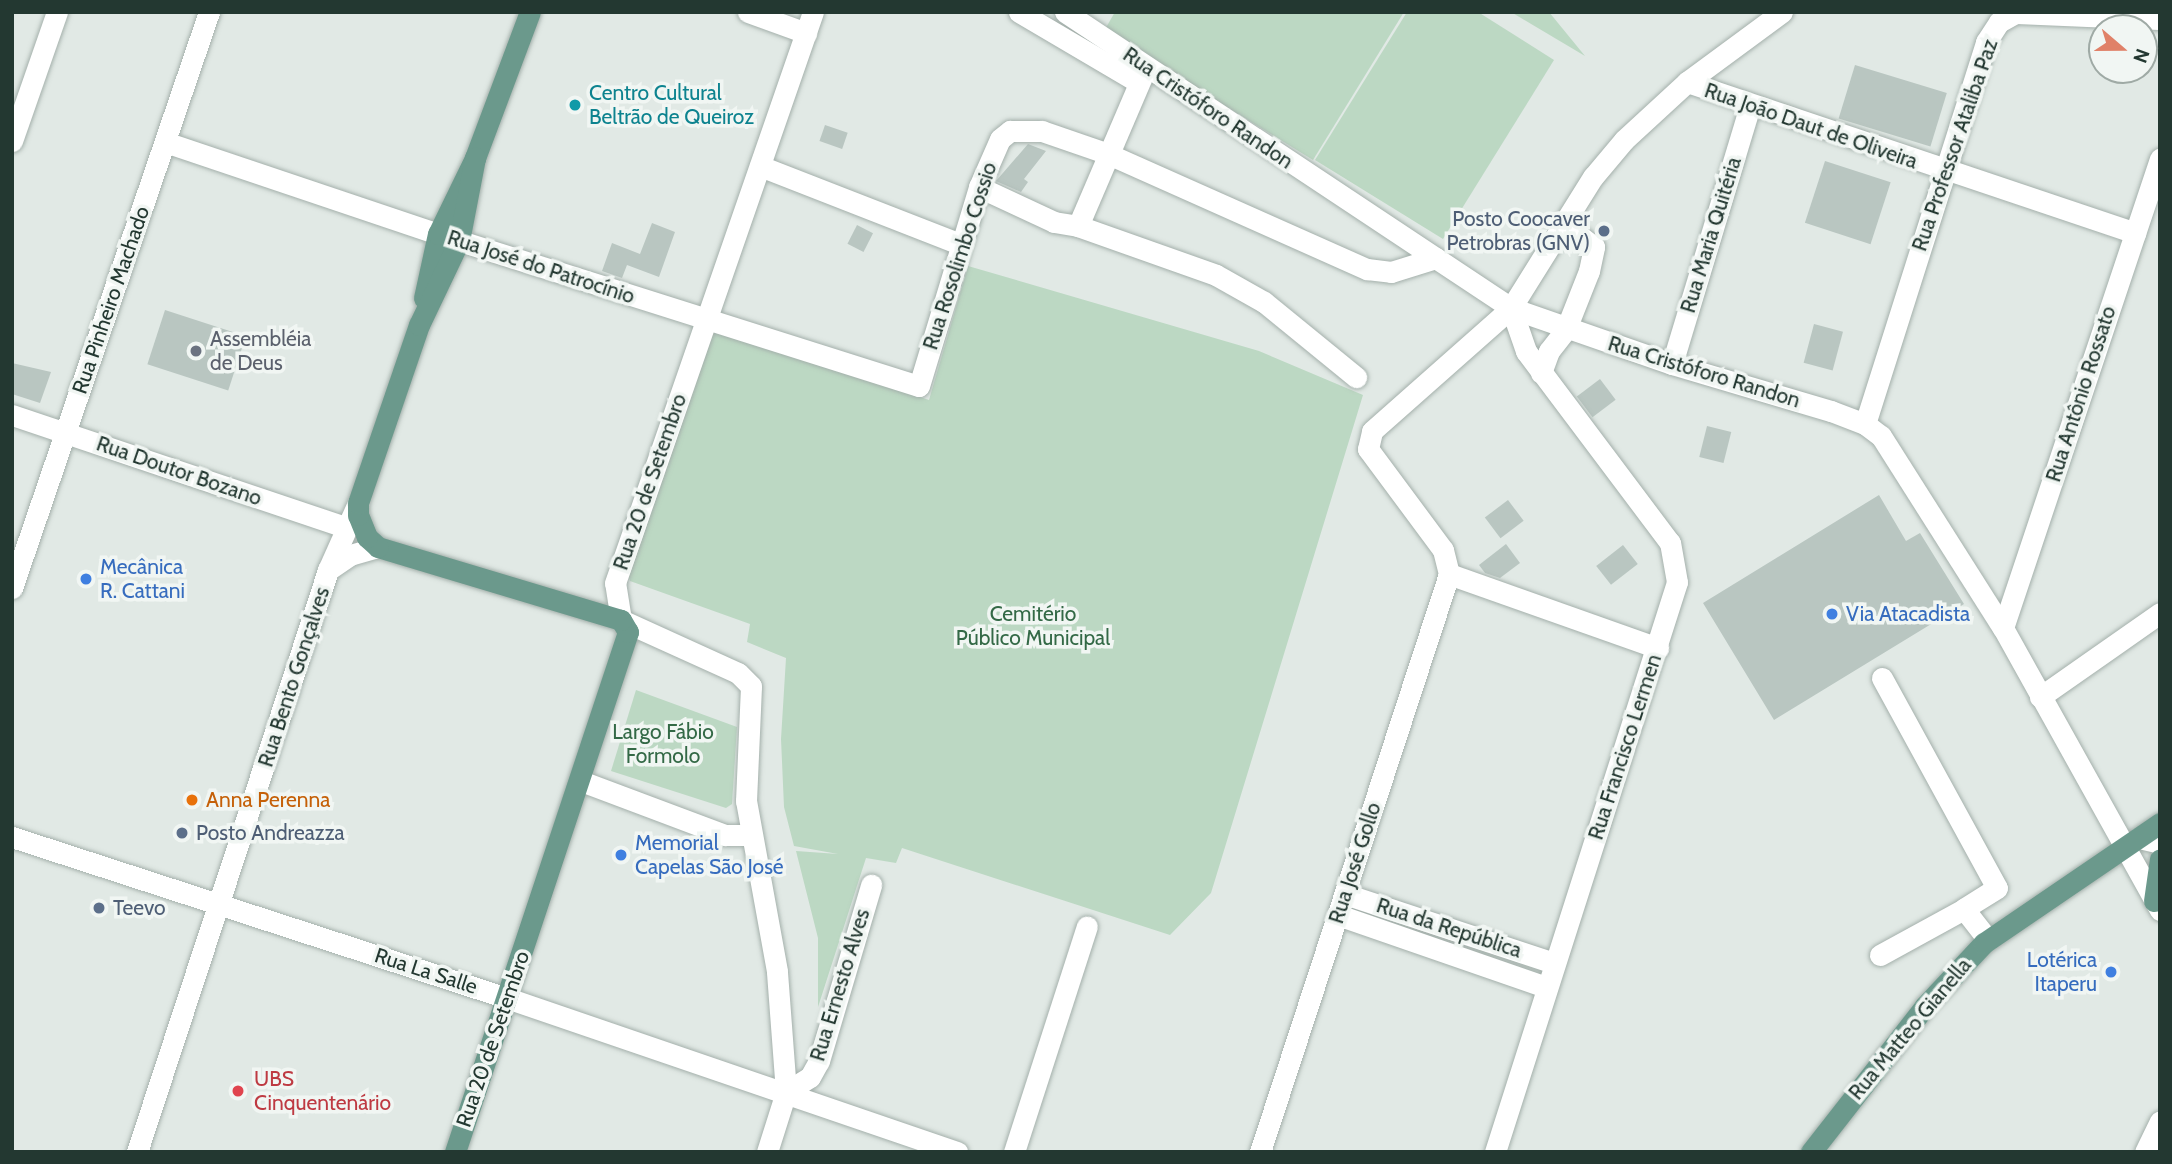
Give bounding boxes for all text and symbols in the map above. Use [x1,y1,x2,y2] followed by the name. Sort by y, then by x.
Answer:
[2088,14,2158,84] north arrow
[1907,36,2003,254] street label: Rua Professor Ataliba Paz
[1118,42,1298,174] street label: Rua Cristóforo Randon
[2128,45,2154,66] text: N
[1701,78,1921,174] street label: Rua João Daut de Oliveira
[589,80,754,130] place label: Centro Cultural Beltrão de Queiroz
[567,97,583,113] marker: Centro Cultural Beltrão de Queiroz
[1675,154,1747,316] street label: Rua Maria Quitéria
[918,159,1002,353] street label: Rua Rosolimbo Cossio
[67,203,155,397] street label: Rua Pinheiro Machado
[1447,206,1590,256] place label: Posto Coocaver Petrobras (GNV)
[1596,223,1612,239] marker: Posto Coocaver Petrobras (GNV)
[444,225,638,309] street label: Rua José do Patrocínio
[2041,303,2121,485] street label: Rua Antônio Rossato
[210,326,311,376] place label: Assembléia de Deus
[1605,331,1803,413] street label: Rua Cristóforo Randon
[188,343,204,359] marker: Assembléia de Deus
[608,391,692,573] street label: Rua 20 de Setembro
[93,431,265,511] street label: Rua Doutor Bozano
[100,554,185,604] place label: Mecânica R. Cattani
[78,571,94,587] marker: Mecânica R. Cattani
[253,584,335,770] street label: Rua Bento Gonçalves
[956,601,1110,651] park label: Cemitério Público Municipal
[1846,601,1970,627] place label: Via Atacadista
[1824,606,1840,622] marker: Via Atacadista
[1583,651,1667,843] street label: Rua Francisco Lermen
[612,719,714,769] park label: Largo Fábio Formolo
[206,787,330,813] place label: Anna Perenna
[184,792,200,808] marker: Anna Perenna
[1324,799,1386,927] street label: Rua José Gollo
[196,820,345,846] place label: Posto Andreazza
[174,825,190,841] marker: Posto Andreazza
[635,830,784,880] place label: Memorial Capelas São José
[613,847,629,863] marker: Memorial Capelas São José
[1373,893,1525,963] street label: Rua da República
[113,895,166,921] place label: Teevo
[91,900,107,916] marker: Teevo
[805,906,875,1064] street label: Rua Ernesto Alves
[371,943,481,999] street label: Rua La Salle
[2027,947,2097,997] place label: Lotérica Itaperu
[451,948,535,1130] street label: Rua 20 de Setembro
[1843,953,1977,1105] street label: Rua Matteo Gianella
[2103,964,2119,980] marker: Lotérica Itaperu
[254,1066,391,1116] place label: UBS Cinquentenário
[228,1081,248,1101] marker: UBS Cinquentenário

